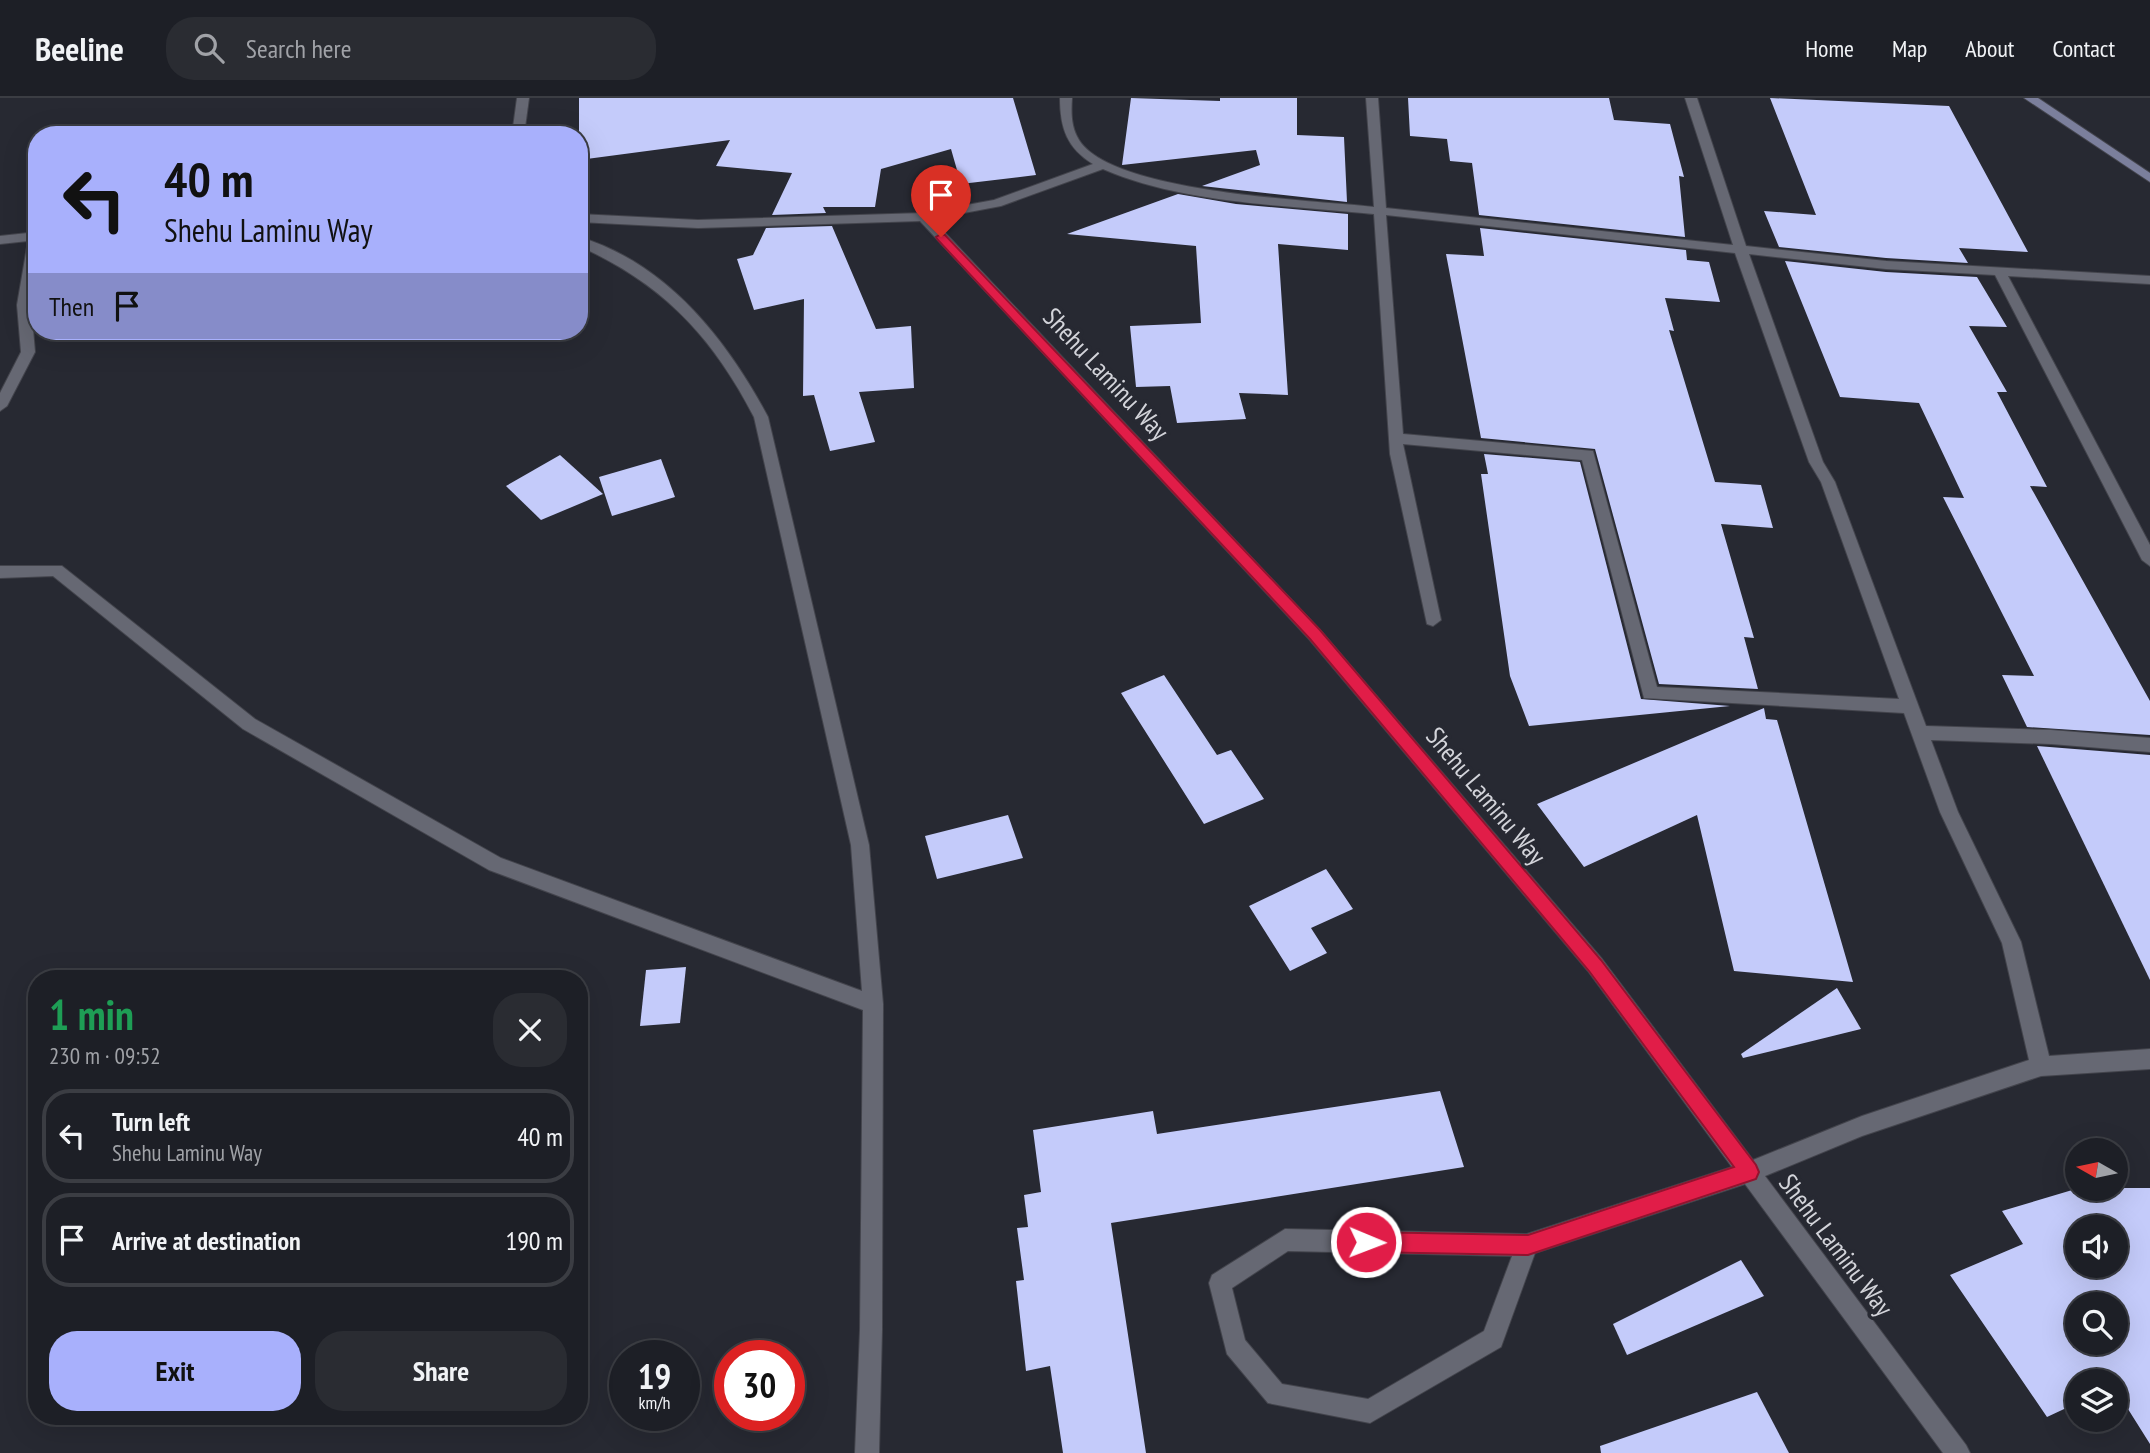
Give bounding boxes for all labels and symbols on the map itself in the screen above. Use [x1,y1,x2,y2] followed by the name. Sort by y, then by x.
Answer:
[911,165,971,237] pin
[1036,300,1176,447] street label: Shehu Laminu Way
[1419,720,1554,871] street label: Shehu Laminu Way
[2065,1138,2128,1200] north arrow
[1772,1167,1901,1322] street label: Shehu Laminu Way
[1329,1205,1403,1279] position arrow
[714,1340,805,1431] speed limit sign: 30

